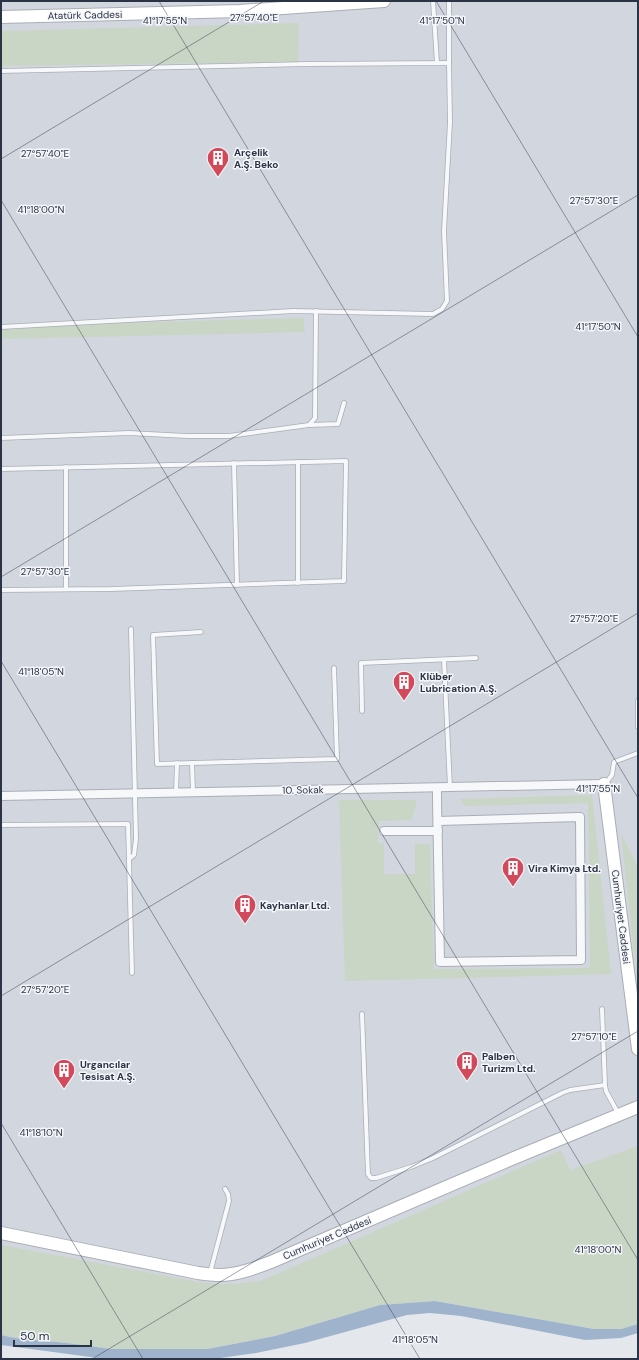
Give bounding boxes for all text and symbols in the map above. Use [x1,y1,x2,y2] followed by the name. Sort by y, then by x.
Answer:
[48,8,122,22] street label: Atatürk Caddesi
[230,11,279,24] text: 27°57'40"E
[143,14,187,27] text: 41°17'55"N
[419,14,465,27] text: 41°17'50"N
[205,145,231,178] building icon: Arçelik A.Ş. Beko
[234,146,278,171] place label: Arçelik A.Ş. Beko
[21,147,70,160] text: 27°57'40"E
[570,194,619,207] text: 27°57'30"E
[18,203,65,216] text: 41°18'00"N
[575,320,621,333] text: 41°17'50"N
[21,565,70,578] text: 27°57'30"E
[570,612,619,625] text: 27°57'20"E
[18,665,64,678] text: 41°18'05"N
[391,669,417,702] building icon: Klüber Lubrication A.Ş.
[420,670,497,695] place label: Klüber Lubrication A.Ş.
[576,782,620,795] text: 41°17'55"N
[282,783,324,797] street label: 10. Sokak
[500,855,526,888] building icon: Vira Kimya Ltd.
[528,862,601,875] place label: Vira Kimya Ltd.
[609,869,633,965] street label: Cumhuriyet Caddesi
[232,892,258,925] building icon: Kayhanlar Ltd.
[260,899,330,912] place label: Kayhanlar Ltd.
[21,983,70,996] text: 27°57'20"E
[571,1030,617,1043] text: 27°57'10"E
[454,1049,480,1082] building icon: Palben Turizm Ltd.
[482,1050,536,1075] place label: Palben Turizm Ltd.
[51,1057,77,1090] building icon: Urgancılar Tesisat A.Ş.
[80,1058,136,1083] place label: Urgancılar Tesisat A.Ş.
[19,1126,63,1139] text: 41°18'10"N
[281,1213,373,1263] street label: Cumhuriyet Caddesi
[575,1243,622,1256] text: 41°18'00"N
[14,1322,91,1348] scale bar
[20,1328,49,1344] text: 50 m
[392,1333,438,1346] text: 41°18'05"N

